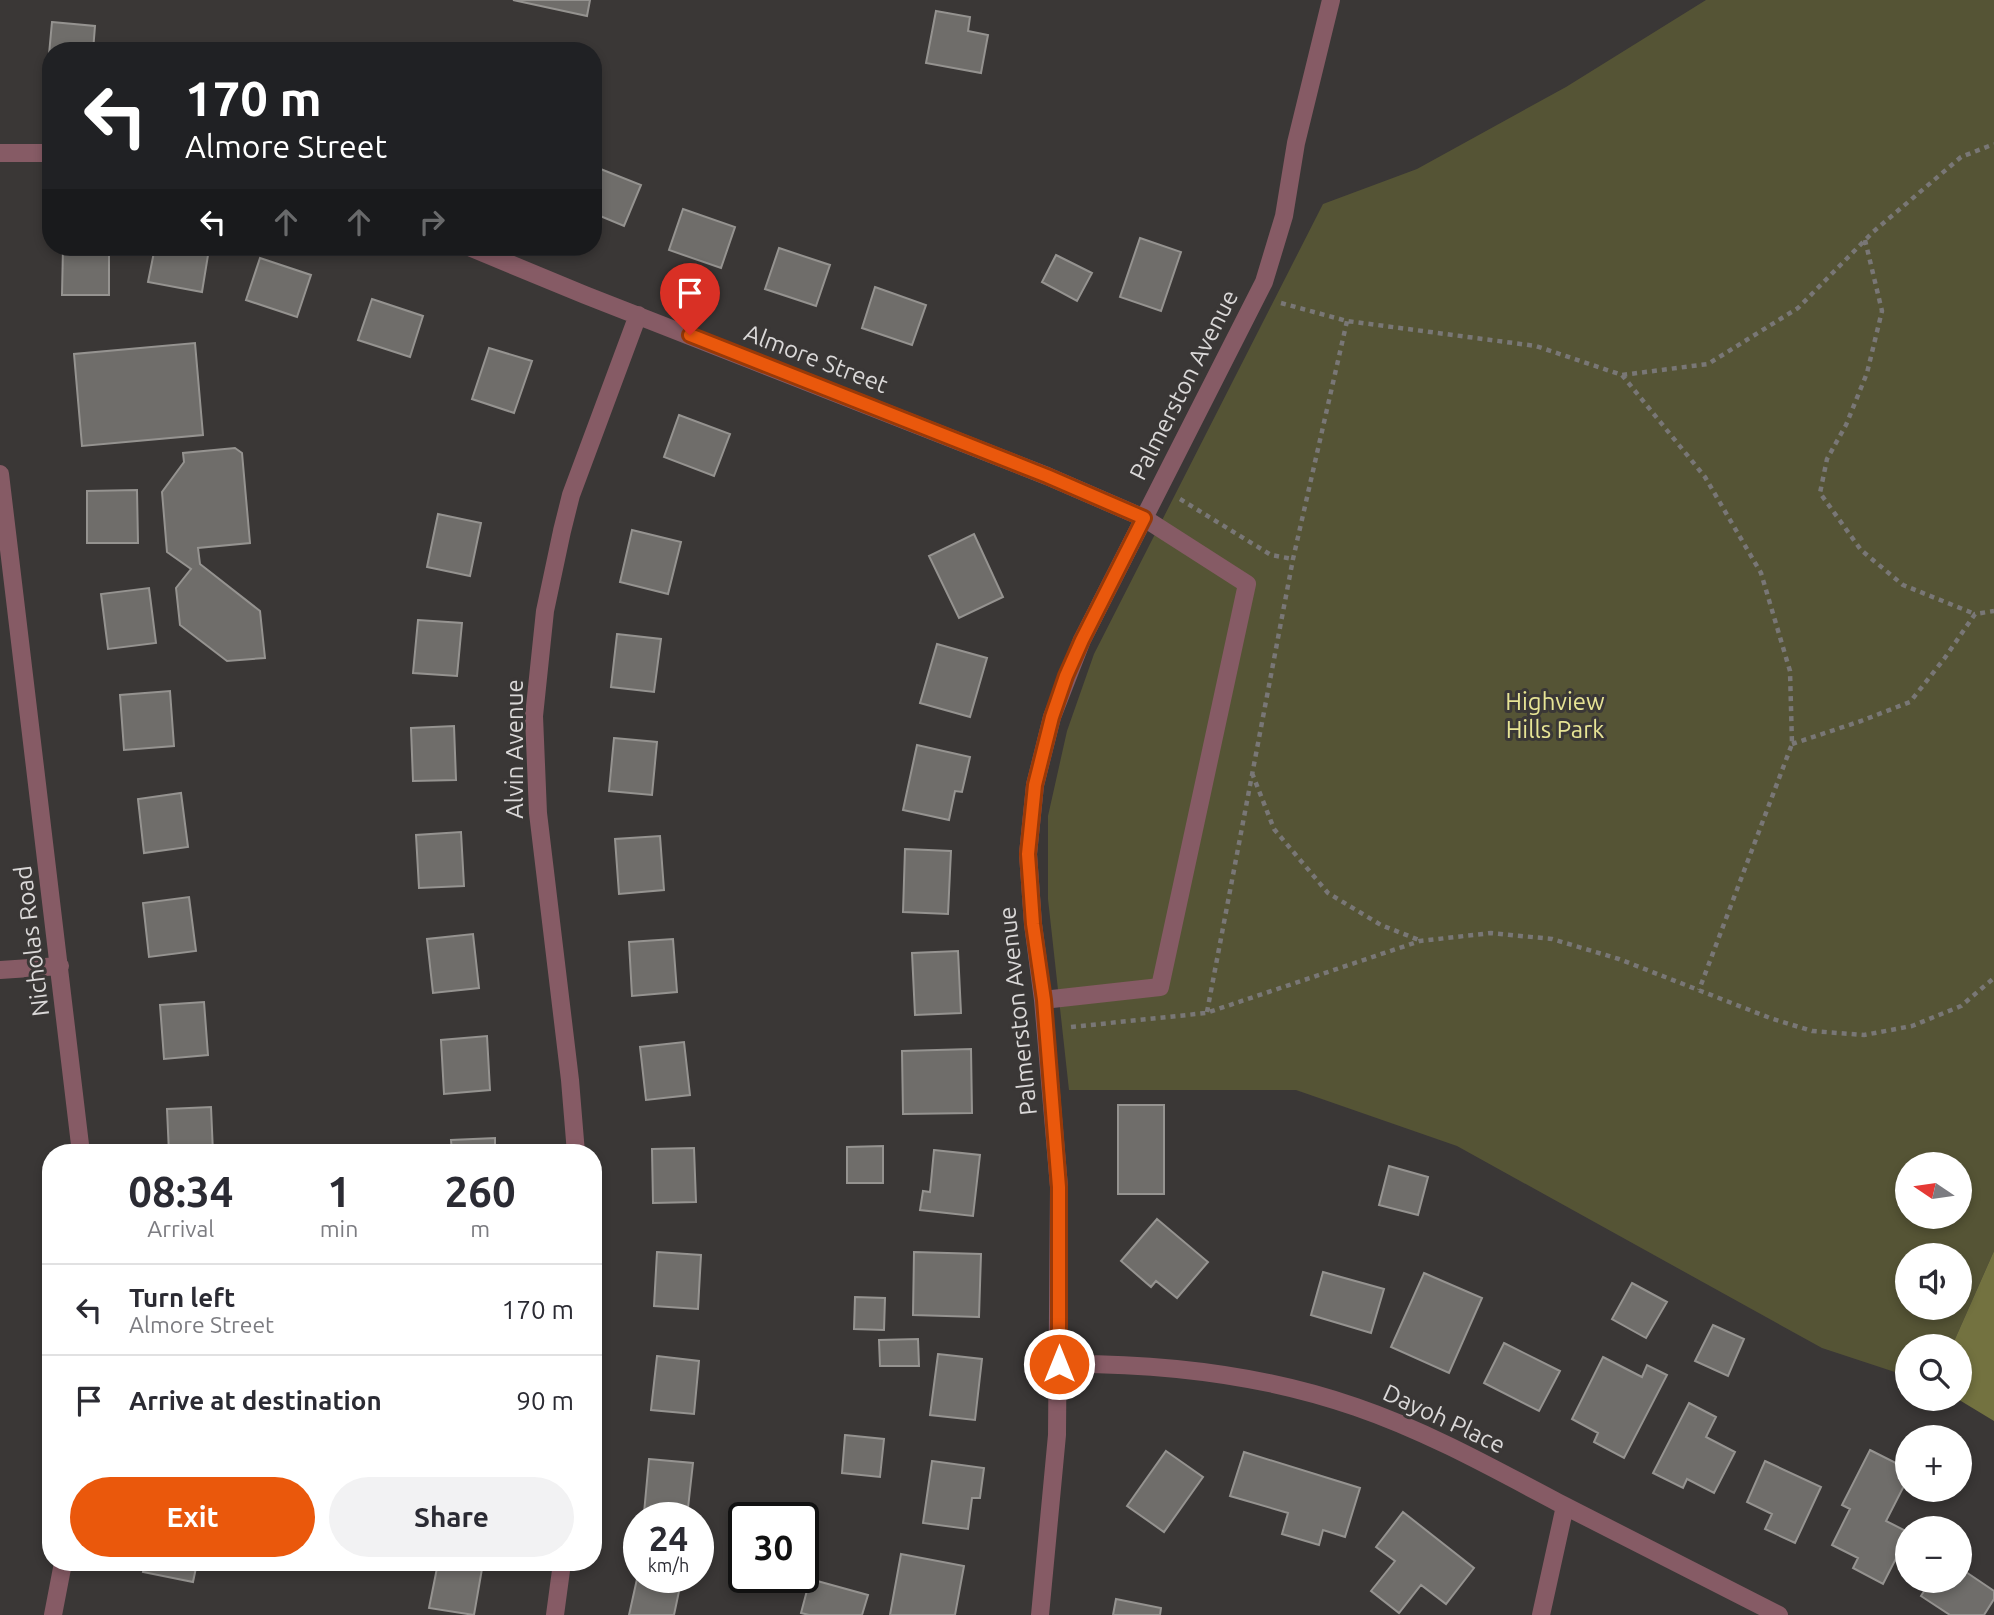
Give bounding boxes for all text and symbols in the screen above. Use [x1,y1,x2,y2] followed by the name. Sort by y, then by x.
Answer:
[70,70,161,161] icon: left
[185,70,322,125] text: 170 m
[185,128,387,164] text: Almore Street
[194,203,232,241] icon: left
[267,203,305,241] icon: ahead
[340,203,378,241] icon: ahead
[413,203,451,241] icon: right
[660,263,720,335] pin
[671,274,709,312] icon: arrive
[1124,285,1243,484] street label: Palmerston Avenue
[741,319,892,398] street label: Almore Street
[501,679,528,819] street label: Alvin Avenue
[1505,688,1605,743] park label: Highview Hills Park
[9,864,54,1018] street label: Nicholas Road
[993,905,1042,1117] street label: Palmerston Avenue
[1895,1152,1972,1228] north arrow
[1895,1152,1972,1593] map controls
[128,1168,233,1215] text: 08:34
[327,1168,351,1215] text: 1
[445,1168,516,1215] text: 260
[147,1216,214,1241] text: Arrival
[320,1216,358,1241] text: min
[470,1216,490,1241] text: m
[1895,1243,1972,1320] button: sound
[129,1283,235,1312] text: Turn left
[70,1291,108,1329] icon: left
[502,1295,574,1324] text: 170 m
[129,1312,274,1337] text: Almore Street
[1022,1327,1096,1401] position arrow
[1895,1334,1972,1411] button: search
[1379,1379,1509,1459] street label: Dayoh Place
[70,1382,108,1420] icon: arrive
[129,1386,382,1415] text: Arrive at destination
[516,1386,574,1415] text: 90 m
[1895,1425,1972,1502] button: +
[70,1477,315,1557] button: Exit
[329,1477,574,1557] button: Share
[728,1502,819,1593] speed limit sign: 30
[1895,1516,1972,1593] button: −
[649,1518,688,1558] text: 24
[648,1555,689,1575] text: km/h

